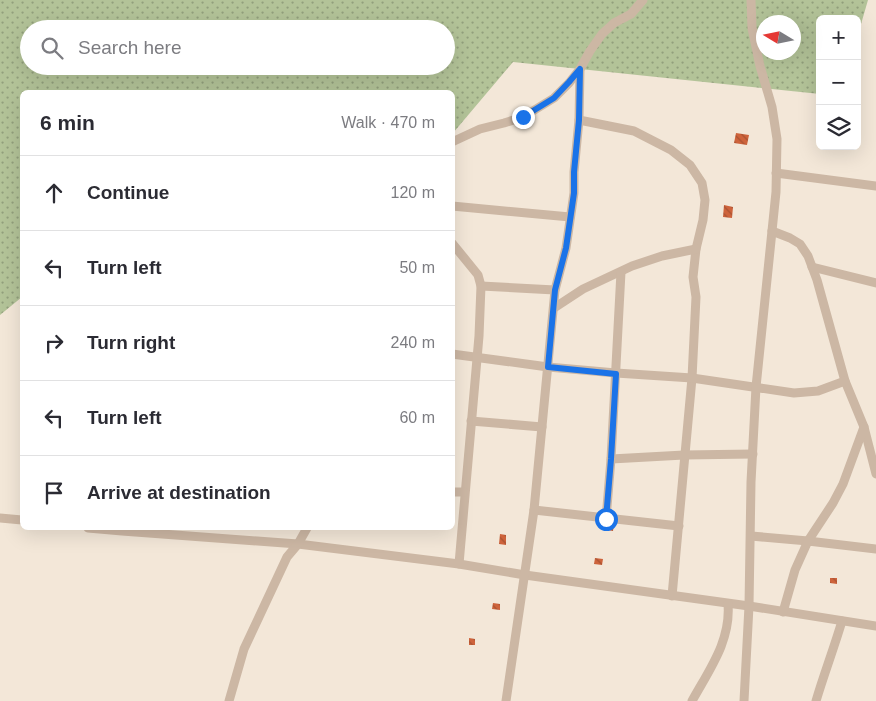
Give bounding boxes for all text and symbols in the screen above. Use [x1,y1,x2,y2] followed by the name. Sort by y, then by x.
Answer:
[756,15,801,60] north arrow
[816,15,861,150] map controls
[816,15,861,60] button: +
[20,20,455,75] search box
[38,34,66,62] icon: search
[78,37,182,58] text: Search here
[816,60,861,105] button: −
[816,105,861,150] button: layers
[512,106,535,129] route end
[40,111,95,134] text: 6 min
[341,114,435,131] text: Walk · 470 m
[40,179,68,207] icon: ahead
[87,182,169,203] text: Continue
[391,184,435,201] text: 120 m
[40,254,68,282] icon: left
[87,257,162,278] text: Turn left
[399,259,435,276] text: 50 m
[40,329,68,357] icon: right
[87,332,175,353] text: Turn right
[391,334,435,351] text: 240 m
[40,404,68,432] icon: left
[87,407,162,428] text: Turn left
[399,409,435,426] text: 60 m
[40,479,68,507] icon: arrive
[87,482,271,503] text: Arrive at destination
[595,508,618,531] route start

